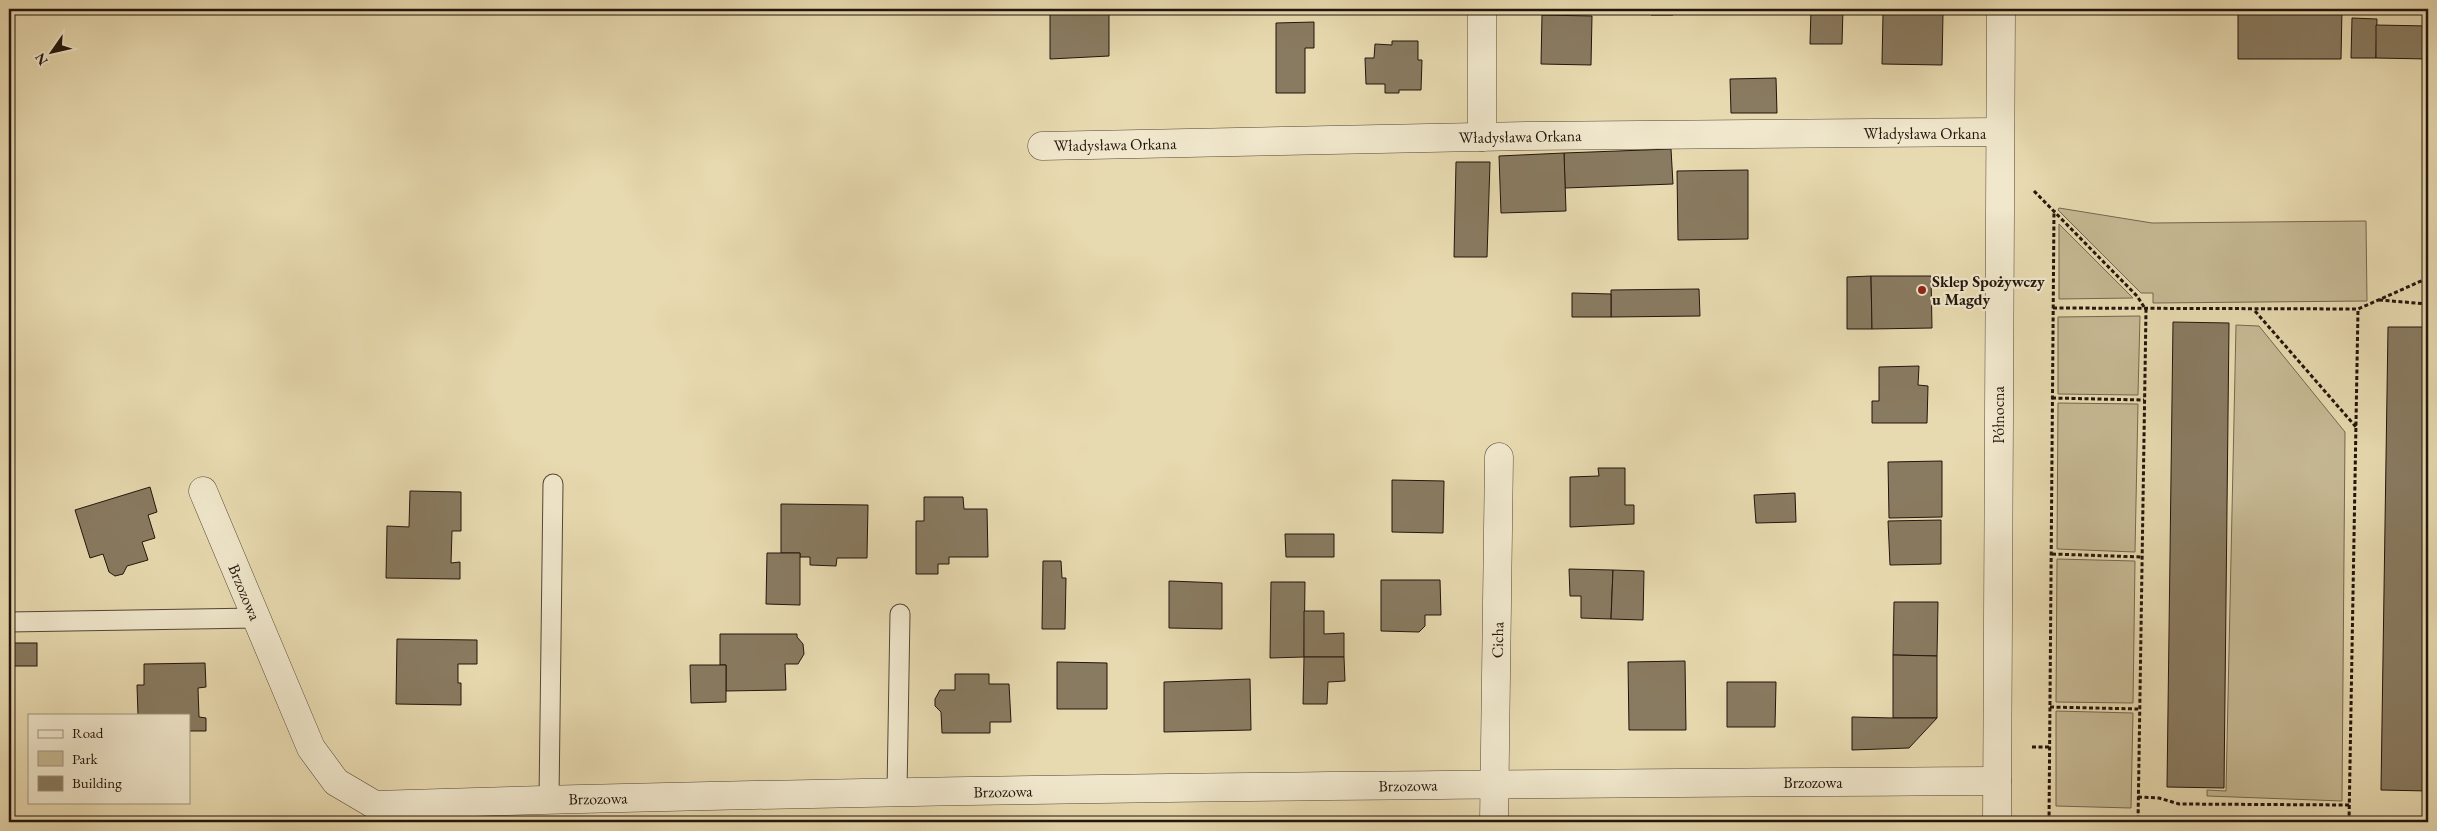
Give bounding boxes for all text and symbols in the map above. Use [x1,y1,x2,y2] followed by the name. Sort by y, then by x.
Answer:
[28,28,78,78] north arrow
[30,49,52,69] text: N
[1864,123,1987,144] street label: Władysława Orkana
[1458,125,1582,148] street label: Władysława Orkana
[1053,133,1177,156] street label: Władysława Orkana
[1932,271,2045,310] place label: Sklep Spożywczy u Magdy
[1916,284,1928,296] marker: Sklep Spożywczy u Magdy
[1988,386,2009,444] street label: Północna
[223,561,266,624] street label: Brzozowa
[1487,621,1508,658] street label: Cicha
[28,714,190,804] legend
[72,723,104,742] text: Road
[72,749,99,768] text: Park
[1783,772,1843,793] street label: Brzozowa
[72,773,122,792] text: Building
[1378,774,1438,797] street label: Brzozowa
[973,780,1033,803] street label: Brzozowa
[568,787,628,810] street label: Brzozowa

